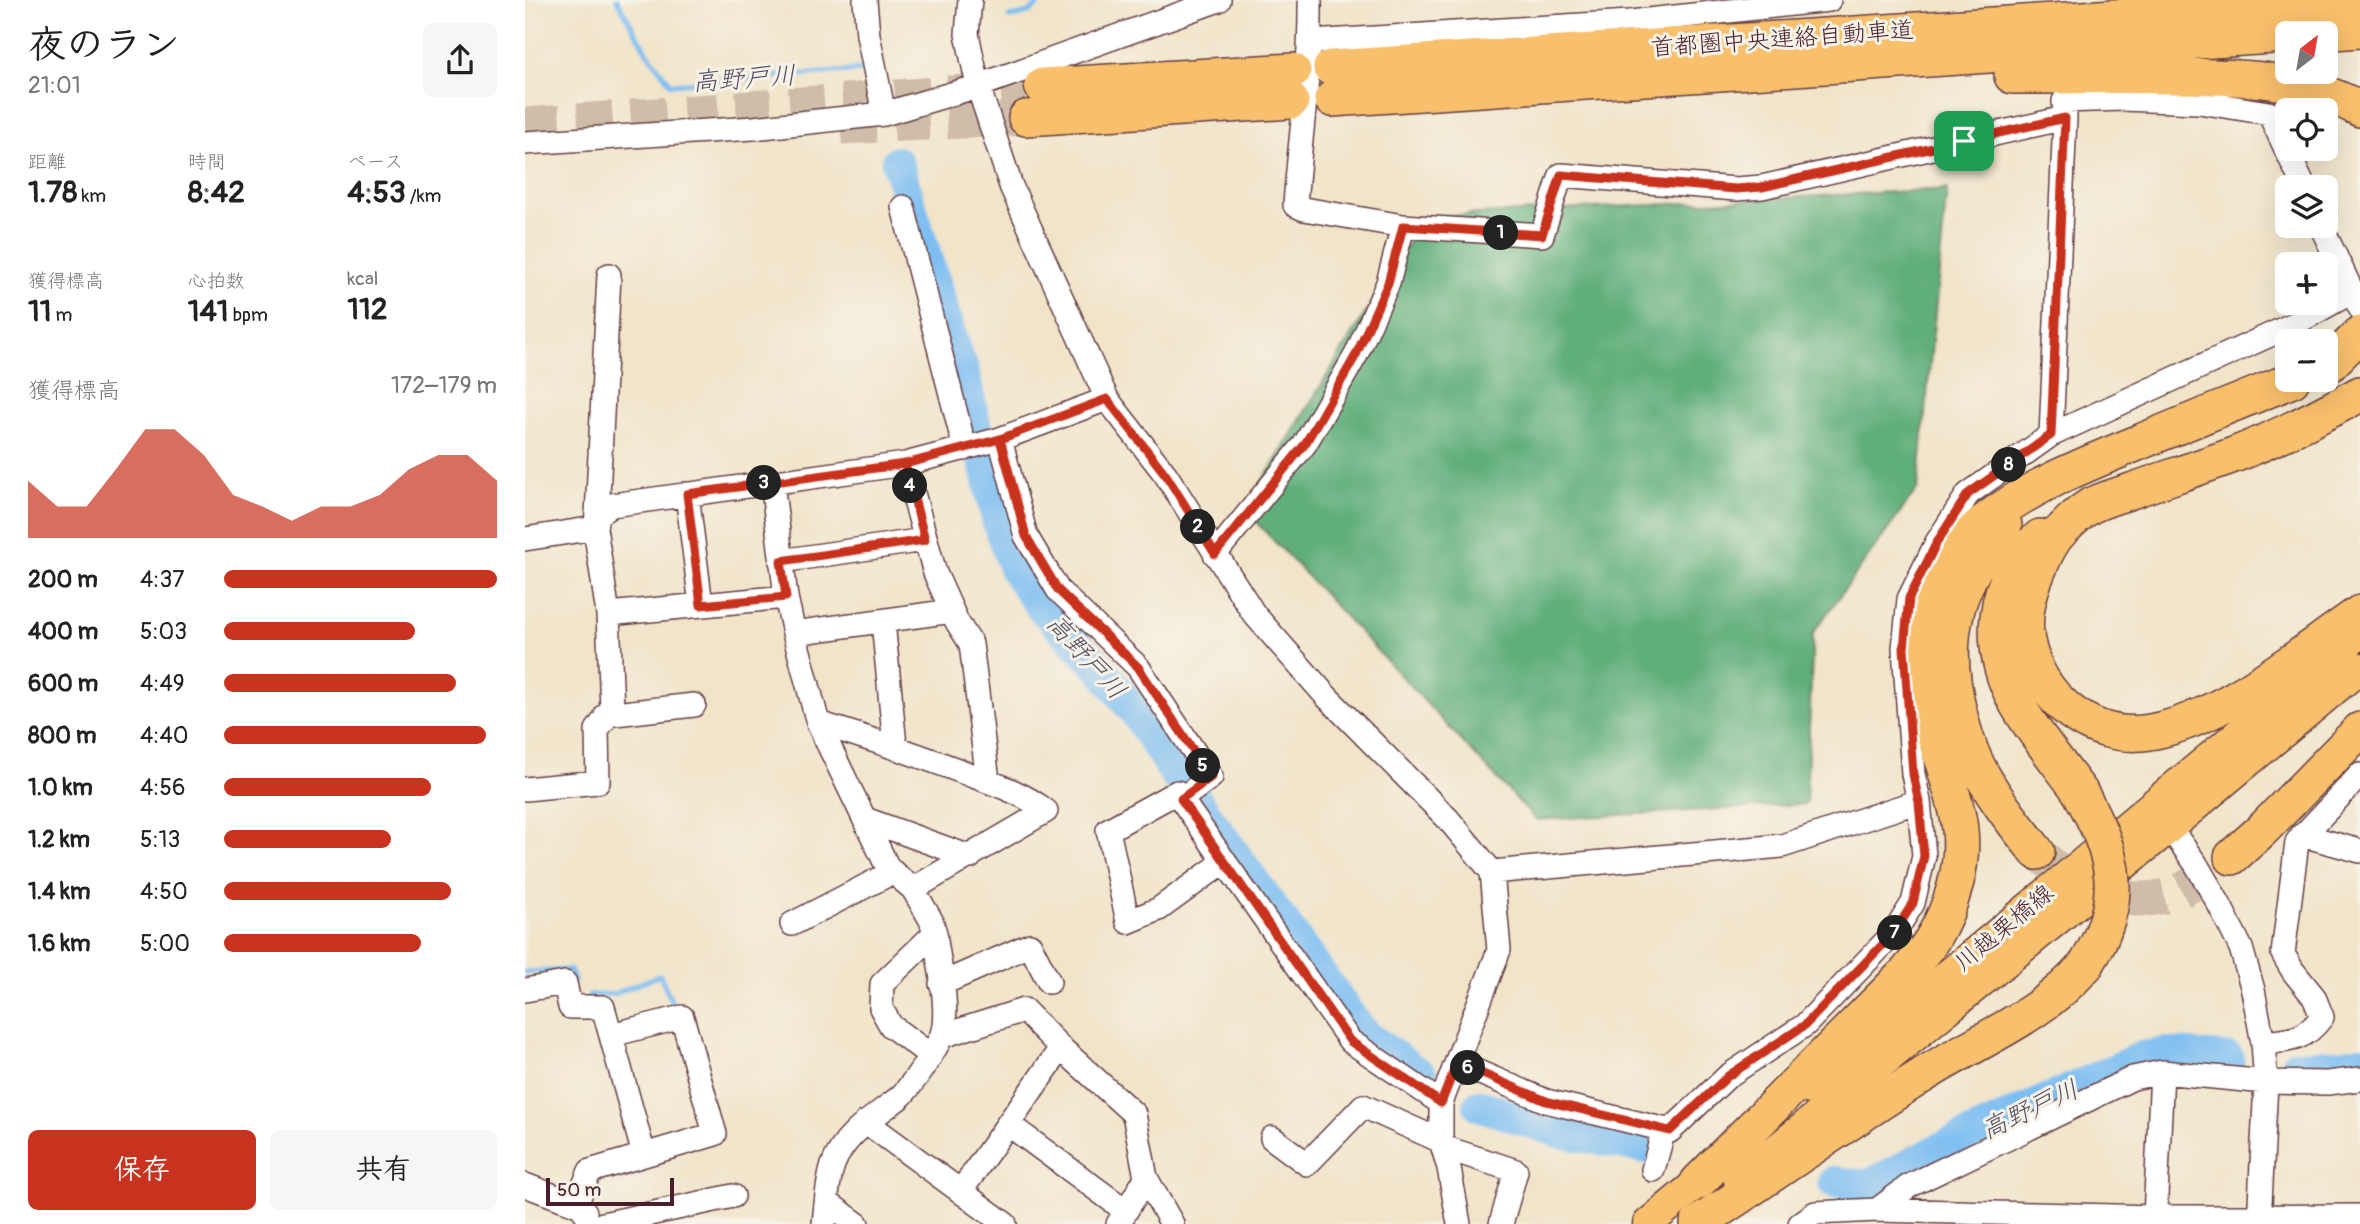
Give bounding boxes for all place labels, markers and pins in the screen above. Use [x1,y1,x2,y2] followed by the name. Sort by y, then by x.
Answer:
[1934,111,1994,171] pin
[1483,216,1518,250] pin: 1
[1991,448,2027,482] pin: 8
[747,466,781,500] pin: 3
[893,468,927,504] pin: 4
[1181,510,1215,544] pin: 2
[1185,748,1221,784] pin: 5
[1877,916,1913,950] pin: 7
[1451,1050,1485,1086] pin: 6

